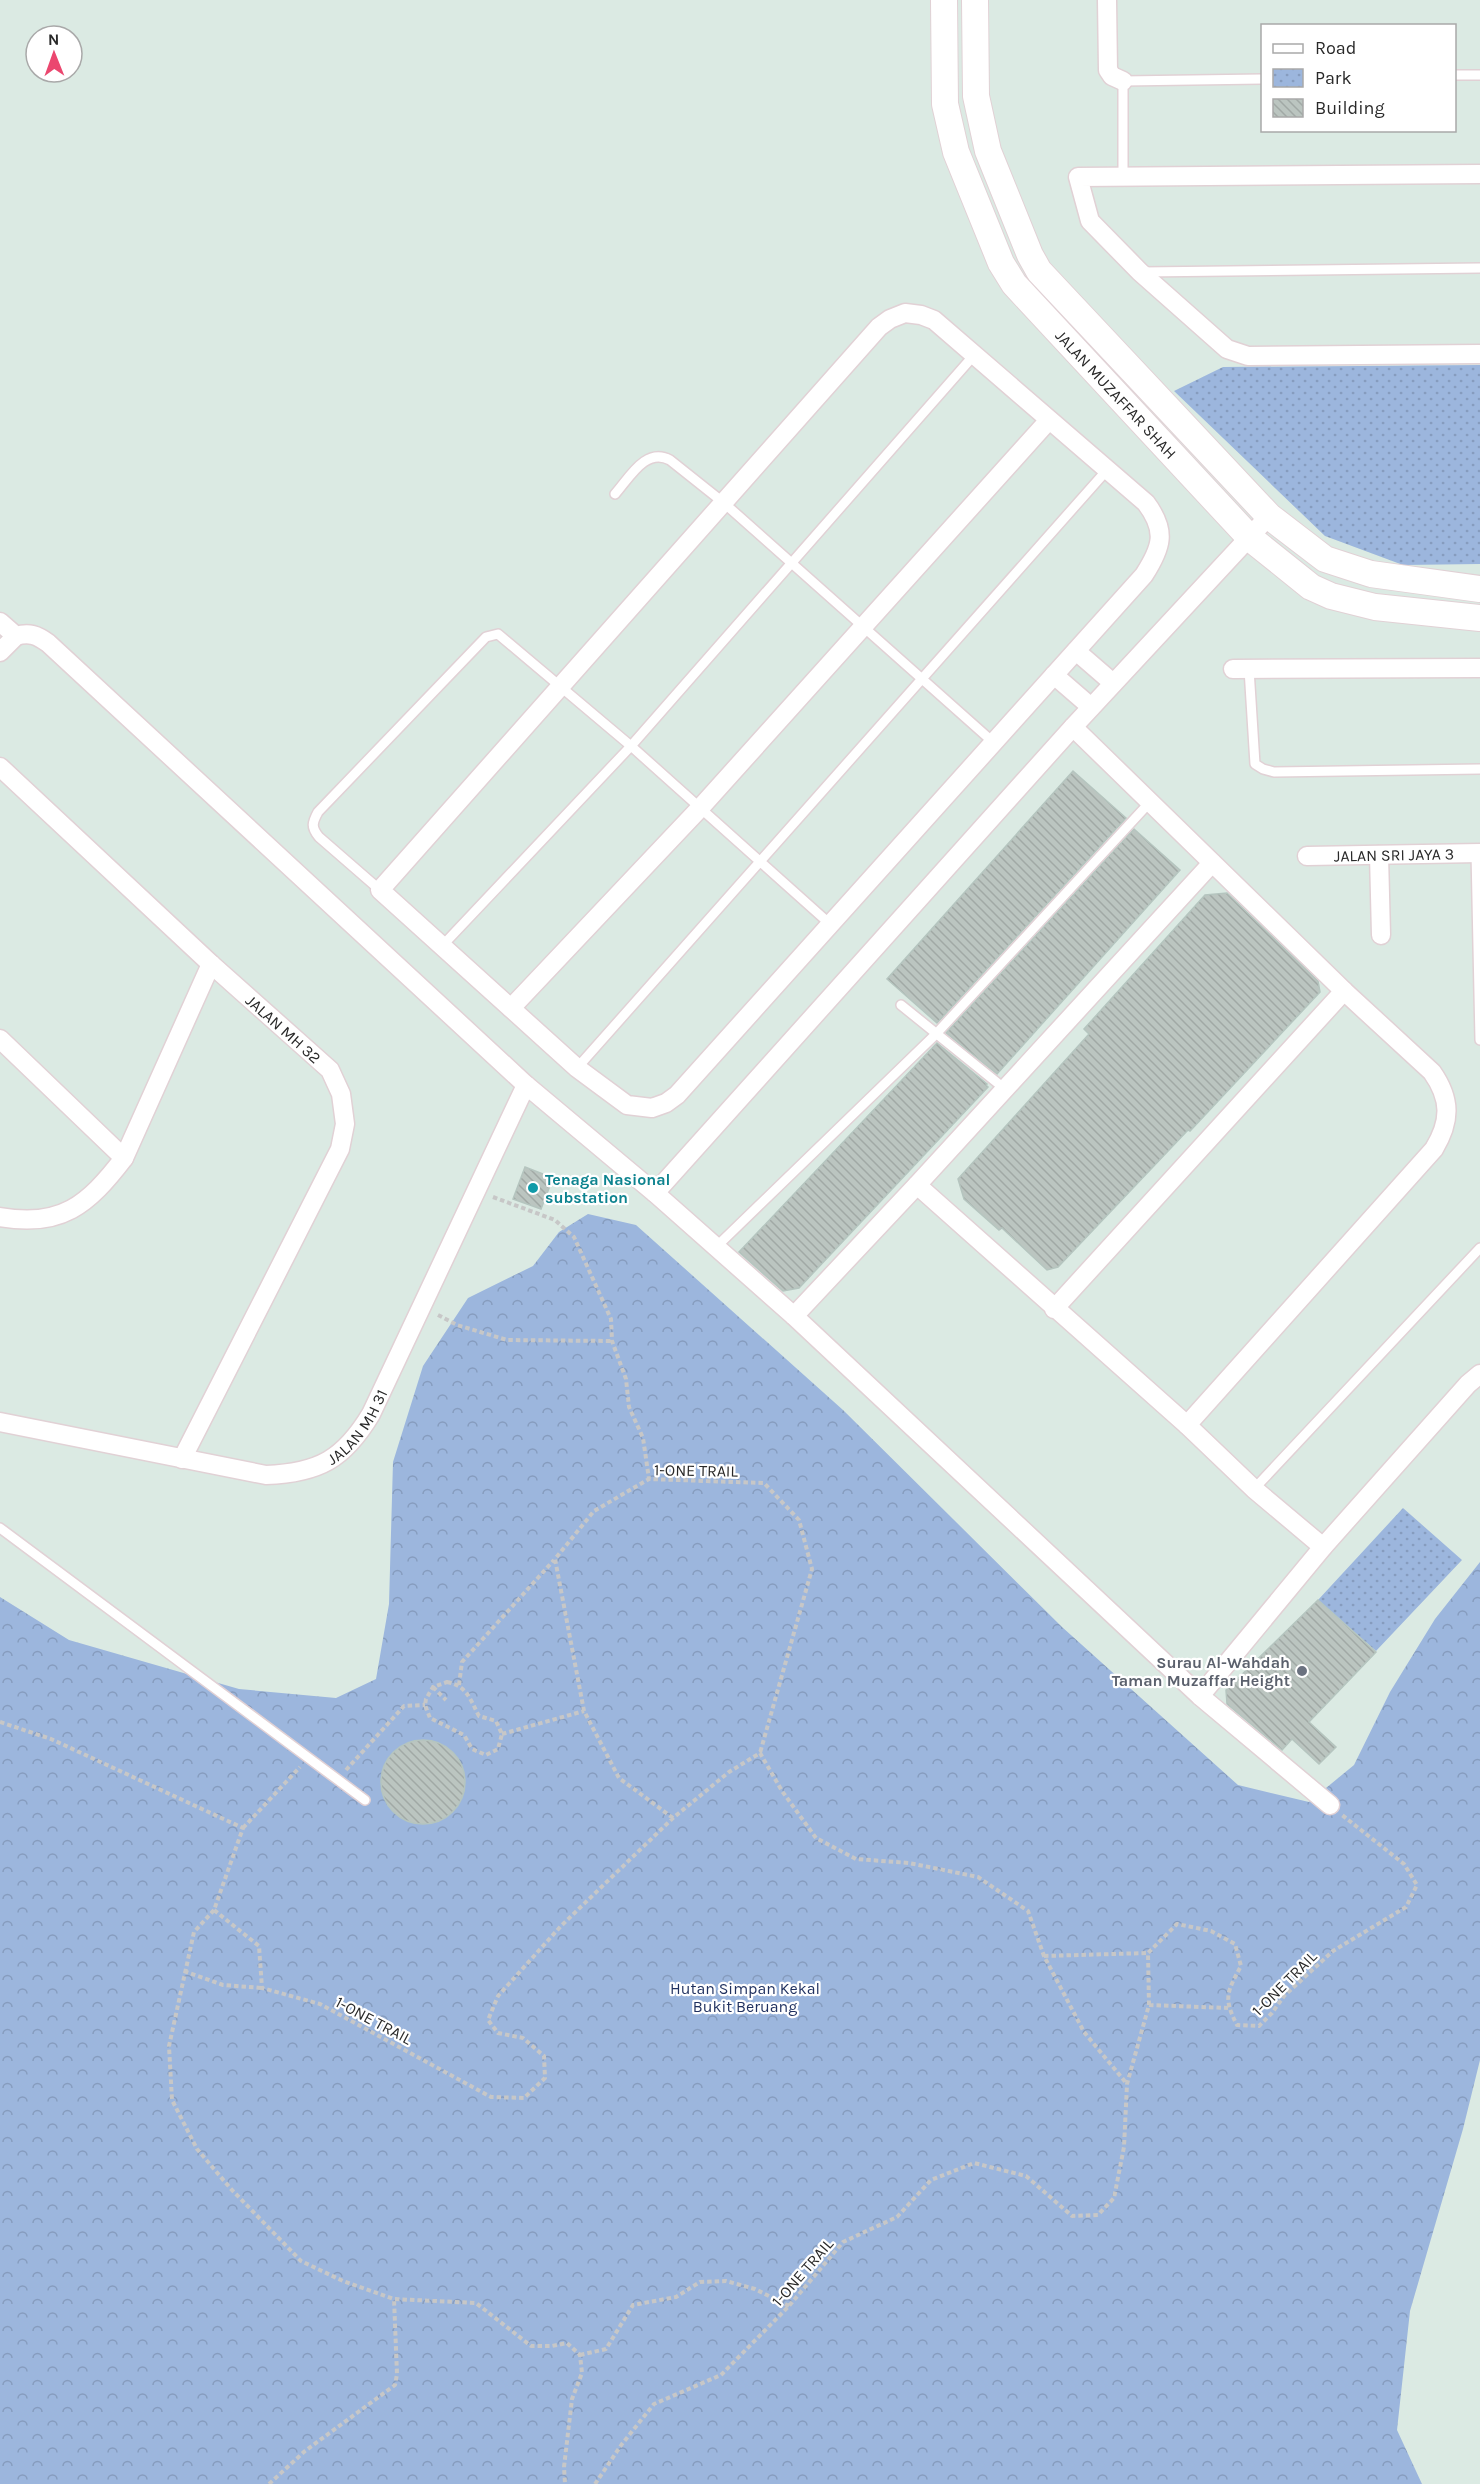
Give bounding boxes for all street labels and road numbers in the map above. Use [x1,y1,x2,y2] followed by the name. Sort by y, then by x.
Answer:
[1052,326,1180,463] street label: JALAN MUZAFFAR SHAH
[1334,844,1454,866] street label: JALAN SRI JAYA 3
[242,991,325,1067] street label: JALAN MH 32
[324,1386,391,1469] street label: JALAN MH 31
[654,1460,739,1481] street label: 1-ONE TRAIL
[1248,1947,1321,2020] street label: 1-ONE TRAIL
[332,1992,416,2049] street label: 1-ONE TRAIL
[768,2234,837,2310] street label: 1-ONE TRAIL

